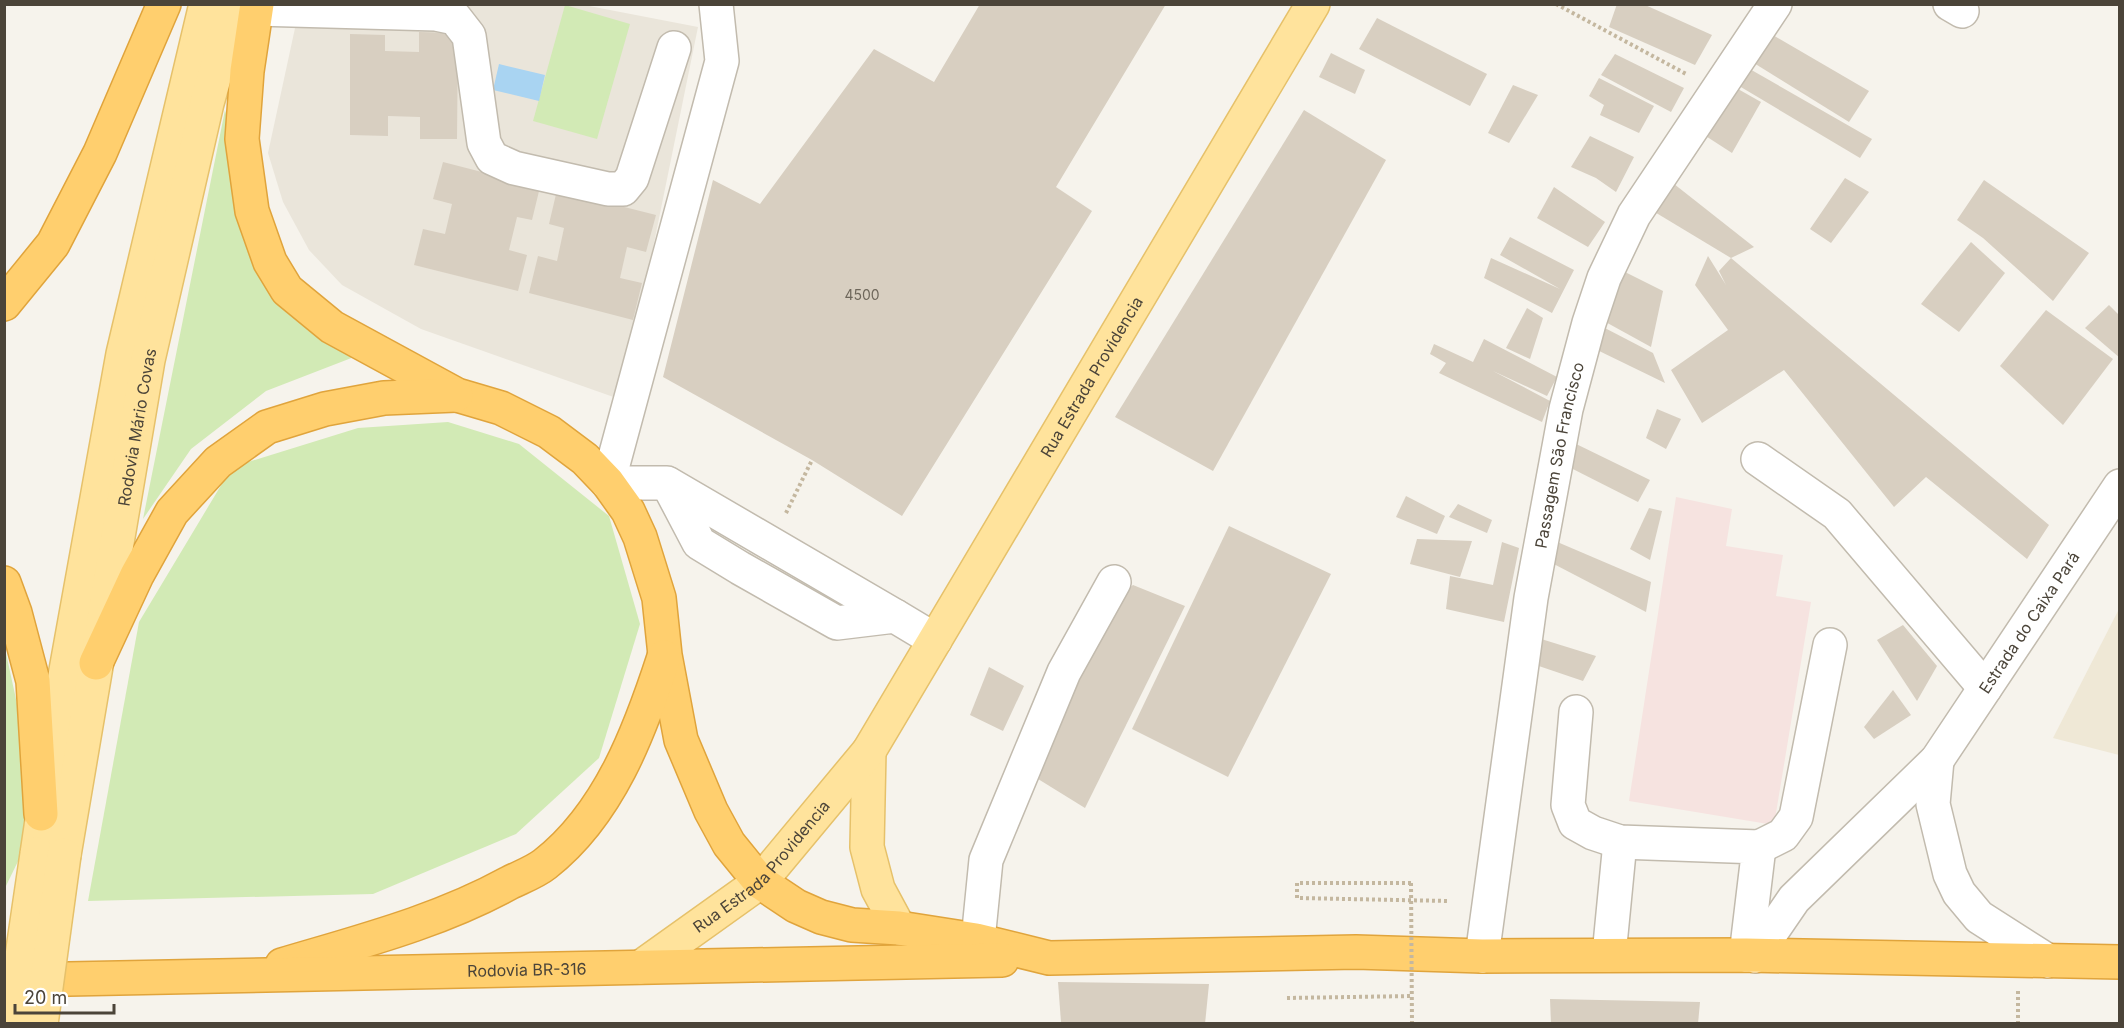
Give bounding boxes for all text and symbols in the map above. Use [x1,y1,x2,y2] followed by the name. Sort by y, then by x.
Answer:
[844,286,880,303] house number: 4500
[1036,293,1147,461] street label: Rua Estrada Providencia
[113,346,160,508] street label: Rodovia Mário Covas
[1530,360,1588,550] street label: Passagem São Francisco
[1974,548,2083,697] street label: Estrada do Caixa Pará
[689,796,834,937] street label: Rua Estrada Providencia
[467,958,587,981] street label: Rodovia BR-316
[15,977,114,1015] scale bar
[24,987,67,1008] text: 20 m

